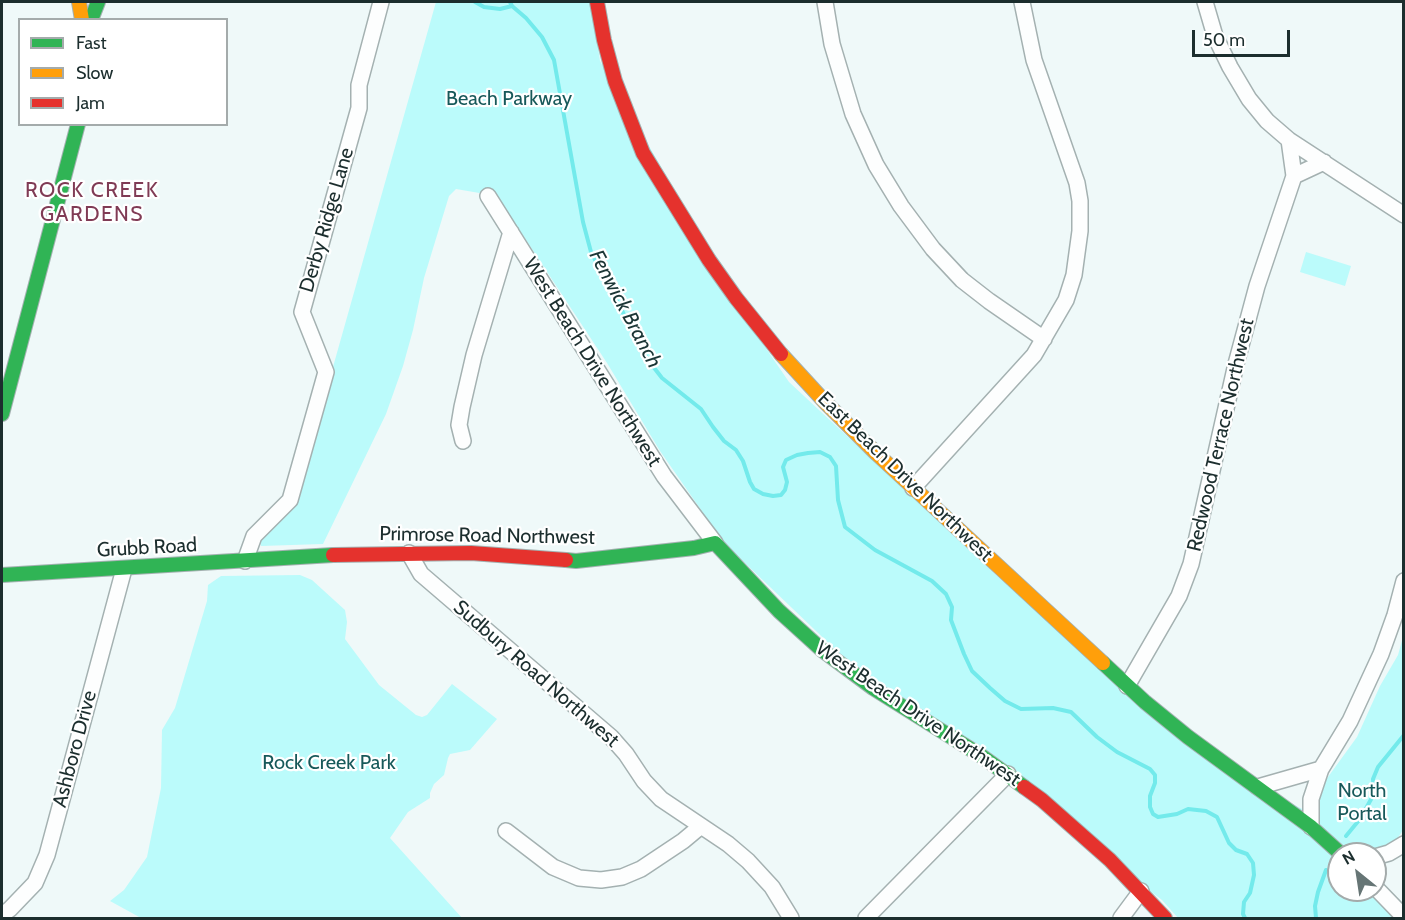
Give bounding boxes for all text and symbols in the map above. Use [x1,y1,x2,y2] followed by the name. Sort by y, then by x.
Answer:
[18,18,228,126] legend
[1195,18,1292,56] scale bar
[1203,29,1245,51] text: 50 m
[76,32,107,54] text: Fast
[76,62,113,84] text: Slow
[446,87,572,111] park label: Beach Parkway
[76,92,105,114] text: Jam
[295,145,359,295] street label: Derby Ridge Lane
[25,178,159,228] district label: ROCK CREEK GARDENS
[583,246,667,372] water label: Fenwick Branch
[518,253,666,471] street label: West Beach Drive Northwest
[1183,316,1259,554] street label: Redwood Terrace Northwest
[813,387,997,567] street label: East Beach Drive Northwest
[379,522,595,550] street label: Primrose Road Northwest
[96,533,198,563] street label: Grubb Road
[448,595,624,753] street label: Sudbury Road Northwest
[811,636,1025,792] street label: West Beach Drive Northwest
[48,688,102,810] street label: Ashboro Drive
[262,751,396,775] park label: Rock Creek Park
[1337,779,1387,826] park label: North Portal
[1327,842,1387,902] north arrow
[1339,847,1358,869] text: N

